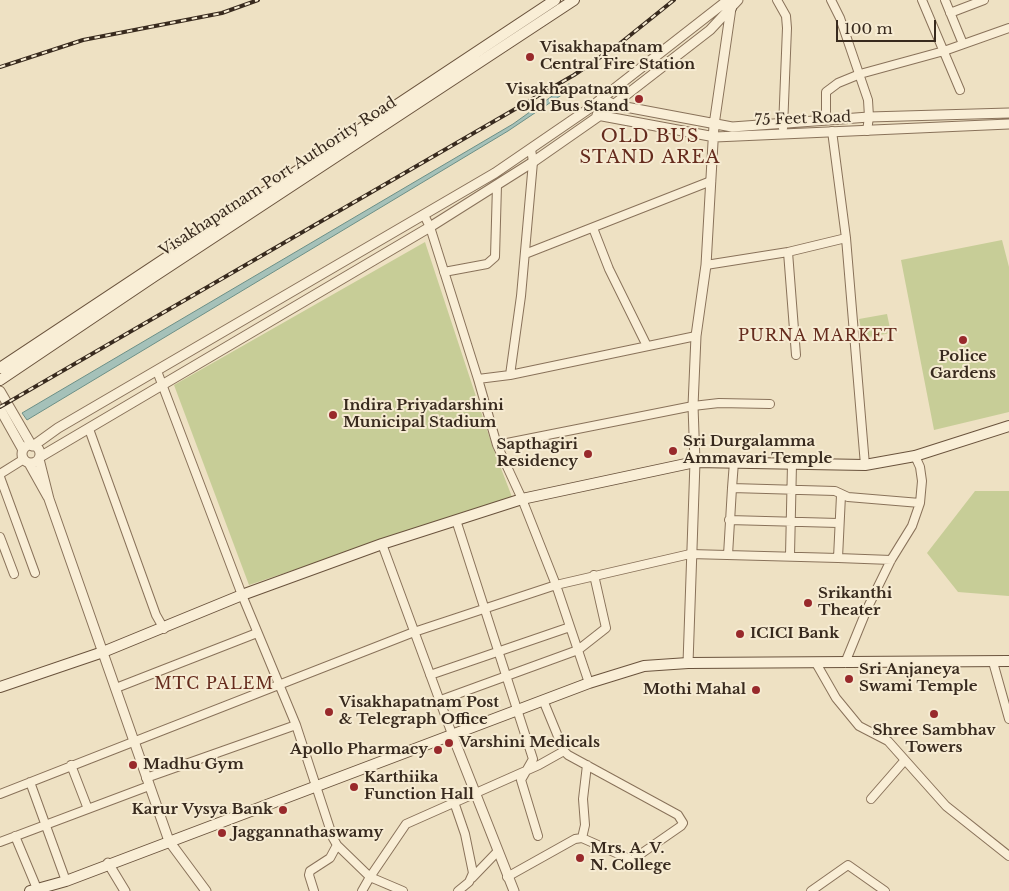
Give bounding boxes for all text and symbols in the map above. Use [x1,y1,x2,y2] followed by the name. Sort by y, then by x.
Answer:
[839,10,939,42] scale bar
[844,19,893,38] text: 100 m
[540,39,695,74] place label: Visakhapatnam Central Fire Station
[524,51,536,63] marker: Visakhapatnam Central Fire Station
[506,81,629,116] place label: Visakhapatnam Old Bus Stand
[633,93,645,105] marker: Visakhapatnam Old Bus Stand
[156,94,400,260] street label: Visakhapatnam Port Authority Road
[754,108,852,130] street label: 75 Feet Road
[578,126,722,168] district label: OLD BUS STAND AREA
[737,326,899,346] district label: PURNA MARKET
[957,334,969,346] marker: Police Gardens
[930,348,996,383] place label: Police Gardens
[343,397,504,432] place label: Indira Priyadarshini Municipal Stadium
[327,409,339,421] marker: Indira Priyadarshini Municipal Stadium
[683,433,832,468] place label: Sri Durgalamma Ammavari Temple
[496,436,578,471] place label: Sapthagiri Residency
[667,445,679,457] marker: Sri Durgalamma Ammavari Temple
[582,448,594,460] marker: Sapthagiri Residency
[818,585,892,620] place label: Srikanthi Theater
[802,597,814,609] marker: Srikanthi Theater
[750,625,839,643] place label: ICICI Bank
[734,628,746,640] marker: ICICI Bank
[859,661,978,696] place label: Sri Anjaneya Swami Temple
[843,673,855,685] marker: Sri Anjaneya Swami Temple
[153,674,275,694] district label: MTC PALEM
[643,681,746,699] place label: Mothi Mahal
[750,684,762,696] marker: Mothi Mahal
[339,694,499,729] place label: Visakhapatnam Post & Telegraph Office
[323,706,335,718] marker: Visakhapatnam Post & Telegraph Office
[928,708,940,720] marker: Shree Sambhav Towers
[872,722,996,757] place label: Shree Sambhav Towers
[459,734,600,752] place label: Varshini Medicals
[443,737,455,749] marker: Varshini Medicals
[290,741,428,759] place label: Apollo Pharmacy
[432,744,444,756] marker: Apollo Pharmacy
[143,756,244,774] place label: Madhu Gym
[127,759,139,771] marker: Madhu Gym
[364,769,474,804] place label: Karthiika Function Hall
[348,781,360,793] marker: Karthiika Function Hall
[131,801,273,819] place label: Karur Vysya Bank
[277,804,289,816] marker: Karur Vysya Bank
[232,824,383,842] place label: Jaggannathaswamy
[216,827,228,839] marker: Jaggannathaswamy
[590,840,671,875] place label: Mrs. A. V. N. College
[574,852,586,864] marker: Mrs. A. V. N. College

